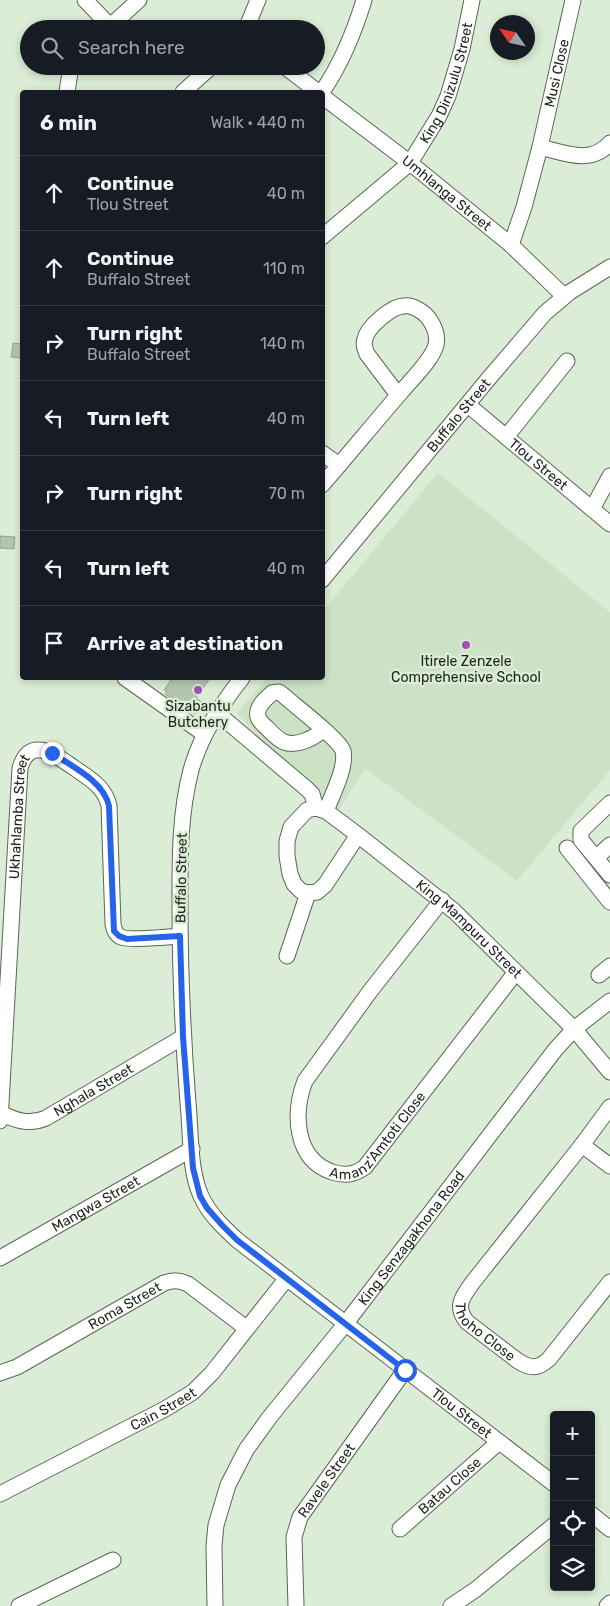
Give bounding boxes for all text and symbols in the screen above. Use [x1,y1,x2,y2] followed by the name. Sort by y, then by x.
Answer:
[490,15,535,60] north arrow
[20,20,325,75] search box
[416,20,476,147] street label: King Dinizulu Street
[38,34,66,62] icon: search
[78,36,185,59] text: Search here
[541,37,573,109] street label: Musi Close
[40,110,97,135] text: 6 min
[210,113,305,132] text: Walk · 440 m
[398,152,495,235] street label: Umhlanga Street
[87,172,174,195] text: Continue
[40,179,68,207] icon: ahead
[267,184,305,203] text: 40 m
[87,195,169,214] text: Tlou Street
[87,247,174,270] text: Continue
[40,254,68,282] icon: ahead
[263,259,305,278] text: 110 m
[87,270,190,289] text: Buffalo Street
[87,322,182,345] text: Turn right
[40,329,68,357] icon: right
[260,334,305,353] text: 140 m
[87,345,190,364] text: Buffalo Street
[423,375,495,456] street label: Buffalo Street
[40,404,68,432] icon: left
[87,407,169,430] text: Turn left
[267,409,305,428] text: 40 m
[505,435,572,494] street label: Tlou Street
[40,479,68,507] icon: right
[87,482,182,505] text: Turn right
[268,484,305,503] text: 70 m
[40,554,68,582] icon: left
[87,557,169,580] text: Turn left
[267,559,305,578] text: 40 m
[40,629,68,657] icon: arrive
[87,632,283,655] text: Arrive at destination
[460,639,472,651] marker: Itirele Zenzele Comprehensive School
[391,653,541,686] place label: Itirele Zenzele Comprehensive School
[192,684,204,696] marker: Sizabantu Butchery
[165,698,231,731] place label: Sizabantu Butchery
[41,742,64,765] route end
[6,750,34,880] street label: Ukhahlamba Street
[172,832,191,923] street label: Buffalo Street
[413,876,526,982] street label: King Mampuru Street
[51,1060,137,1121] street label: Nghala Street
[328,1088,429,1183] street label: Amanz'Amtoti Close
[355,1168,468,1309] street label: King Senzagakhona Road
[49,1172,143,1236] street label: Mangwa Street
[85,1278,165,1333] street label: Roma Street
[451,1302,519,1365] street label: Thoho Close
[394,1359,417,1382] route start
[128,1384,200,1434] street label: Cain Street
[428,1385,495,1442] street label: Tlou Street
[550,1411,595,1591] map controls
[550,1411,595,1456] button: +
[294,1440,359,1521] street label: Ravele Street
[415,1454,485,1518] street label: Batau Close
[550,1456,595,1501] button: −
[550,1501,595,1546] button: locate
[550,1546,595,1591] button: layers

